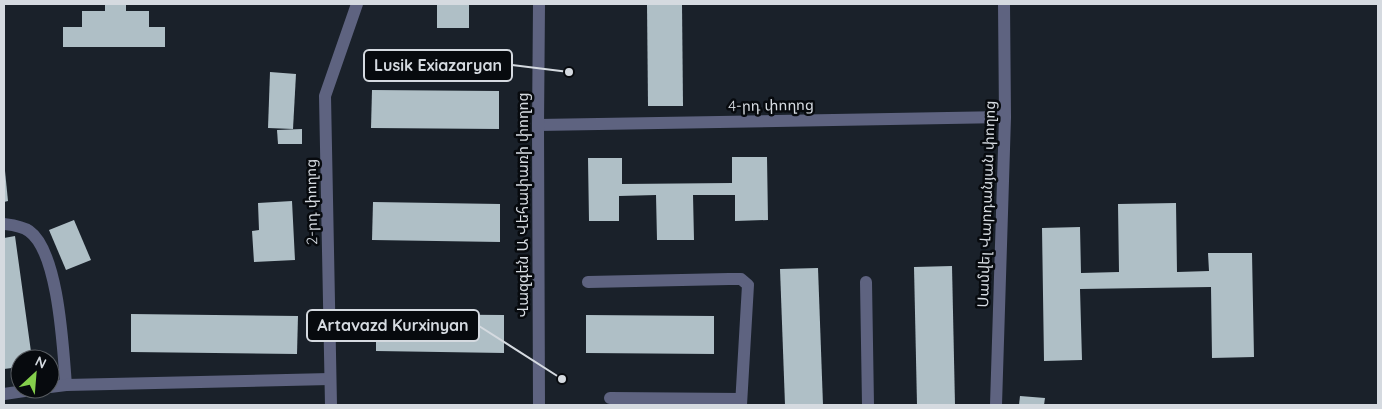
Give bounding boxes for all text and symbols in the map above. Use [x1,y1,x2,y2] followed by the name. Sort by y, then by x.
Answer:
[364,50,512,81] callout: Lusik Exiazaryan
[374,55,502,75] text: Lusik Exiazaryan
[513,92,532,318] street label: Վազգեն Ա Վեհափառի փողոց
[728,95,814,115] street label: 4-րդ փողոց
[973,100,999,308] street label: Սամվել Վարդանյան փողոց
[301,159,321,245] street label: 2-րդ փողոց
[307,310,479,341] callout: Artavazd Kurxinyan
[317,315,469,335] text: Artavazd Kurxinyan
[10,349,60,399] north arrow
[32,352,49,373] text: N

